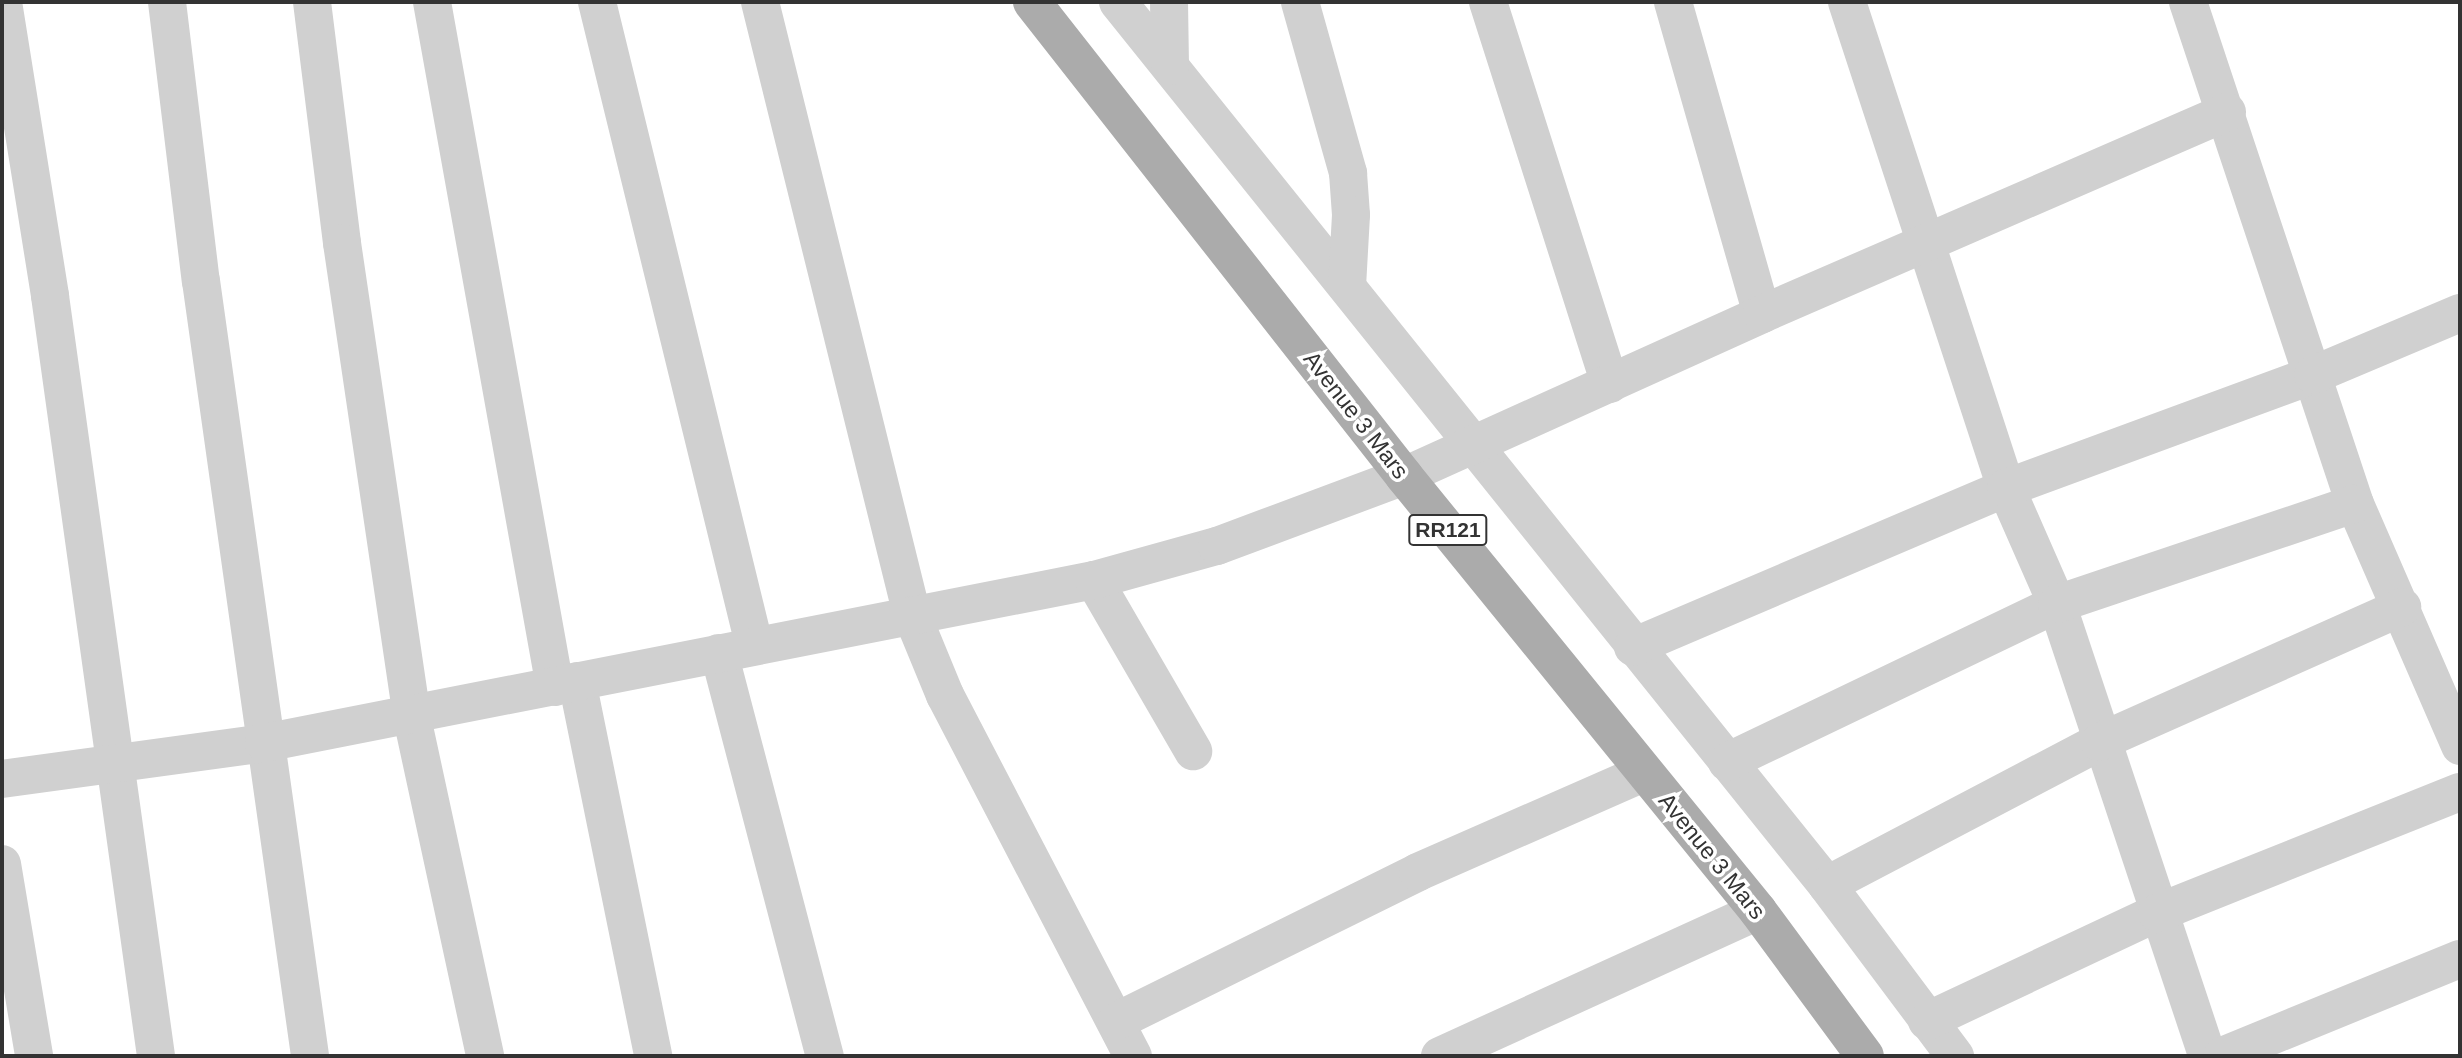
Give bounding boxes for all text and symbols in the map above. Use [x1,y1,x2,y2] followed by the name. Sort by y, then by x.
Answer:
[1298,346,1414,484] street label: Avenue 3 Mars
[1408,512,1488,548] road number: RR121
[1653,787,1771,925] street label: Avenue 3 Mars

